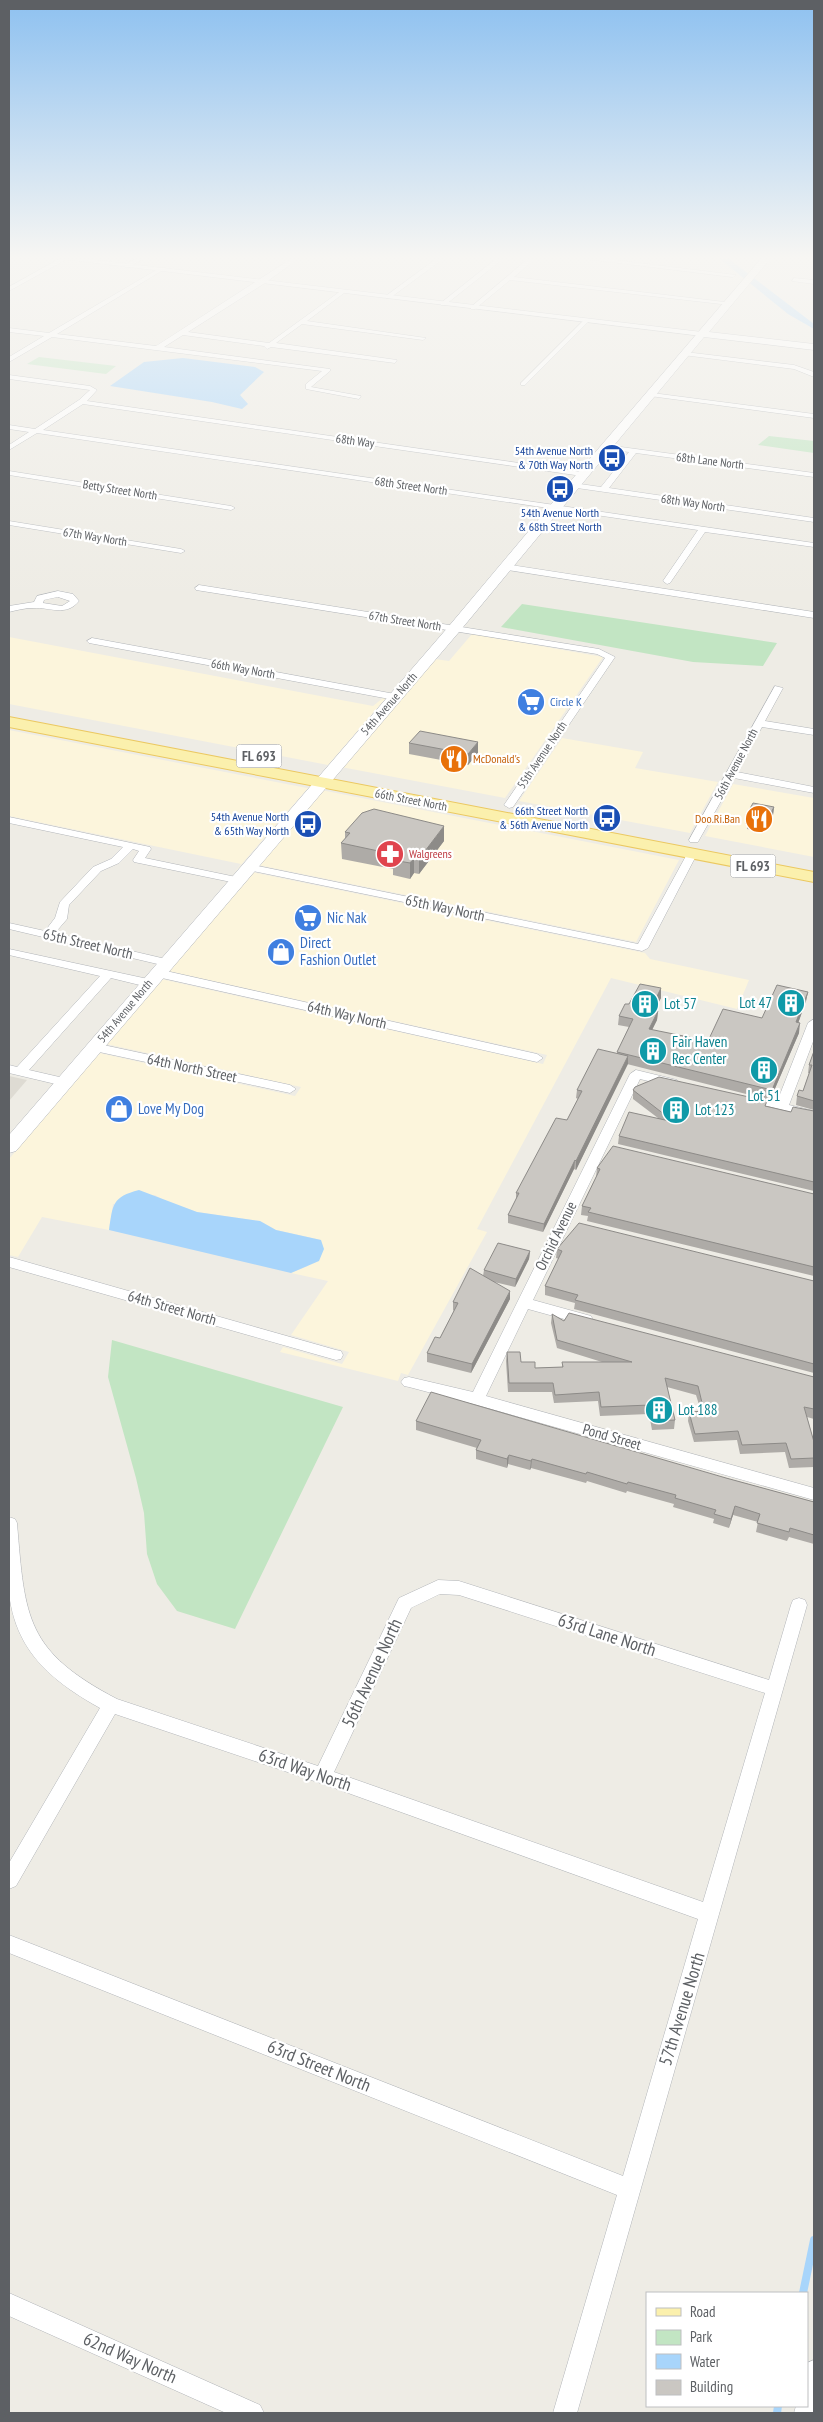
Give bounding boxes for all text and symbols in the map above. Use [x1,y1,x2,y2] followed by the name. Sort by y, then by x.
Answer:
[335,430,376,451] street label: 68th Way
[515,443,593,472] place label: 54th Avenue North & 70th Way North
[597,443,627,473] bus stop icon: 54th Avenue North & 70th Way North
[675,449,745,472] street label: 68th Lane North
[374,473,448,498] street label: 68th Street North
[545,474,575,504] bus stop icon: 54th Avenue North & 68th Street North
[82,476,158,503] street label: Betty Street North
[660,491,726,514] street label: 68th Way North
[518,505,602,534] place label: 54th Avenue North & 68th Street North
[62,524,128,549] street label: 67th Way North
[368,607,442,634] street label: 67th Street North
[210,656,276,682] street label: 66th Way North
[357,669,420,738] street label: 54th Avenue North
[516,687,546,717] supermarket icon: Circle K
[550,694,582,709] place label: Circle K
[513,718,570,791] street label: 55th Avenue North
[711,726,761,802] street label: 56th Avenue North
[236,744,282,768] road number: FL 693
[439,744,469,774] restaurant icon: McDonald's
[473,751,520,766] place label: McDonald's
[374,785,448,814] street label: 66th Street North
[499,803,588,832] place label: 66th Street North & 56th Avenue North
[592,803,622,833] bus stop icon: 66th Street North & 56th Avenue North
[744,804,774,834] restaurant icon: Doo.Ri.Ban
[211,809,289,838] place label: 54th Avenue North & 65th Way North
[293,809,323,839] bus stop icon: 54th Avenue North & 65th Way North
[695,811,740,826] place label: Doo.Ri.Ban
[375,839,405,869] pharmacy icon: Walgreens
[409,846,452,861] place label: Walgreens
[730,854,776,878] road number: FL 693
[404,890,487,925] street label: 65th Way North
[293,903,323,933] supermarket icon: Nic Nak
[327,908,367,927] place label: Nic Nak
[41,924,135,963] street label: 65th Street North
[300,933,376,969] place label: Direct Fashion Outlet
[266,937,296,967] shop icon: Direct Fashion Outlet
[94,976,156,1045] street label: 54th Avenue North
[776,988,806,1018] building icon: Lot 47
[630,989,660,1019] building icon: Lot 57
[739,993,772,1012] place label: Lot 47
[664,994,697,1013] place label: Lot 57
[306,996,389,1033] street label: 64th Way North
[672,1032,727,1068] place label: Fair Haven Rec Center
[638,1036,668,1066] building icon: Fair Haven Rec Center
[145,1049,239,1086] street label: 64th North Street
[749,1055,779,1085] building icon: Lot 51
[748,1086,780,1105] place label: Lot 51
[104,1094,134,1124] shop icon: Love My Dog
[661,1095,691,1125] building icon: Lot 123
[138,1099,204,1118] place label: Love My Dog
[695,1100,735,1119] place label: Lot 123
[531,1198,580,1274] street label: Orchid Avenue
[126,1286,219,1329] street label: 64th Street North
[644,1395,674,1425] building icon: Lot 188
[678,1400,718,1419] place label: Lot 188
[581,1419,644,1454] street label: Pond Street
[555,1608,659,1661] street label: 63rd Lane North
[336,1615,407,1731] street label: 56th Avenue North
[256,1743,355,1796] street label: 63rd Way North
[653,1949,710,2068] street label: 57th Avenue North
[264,2034,374,2097] street label: 63rd Street North
[646,2292,808,2407] legend
[690,2302,716,2321] text: Road
[80,2327,181,2388] street label: 62nd Way North
[690,2327,712,2346] text: Park
[690,2352,721,2371] text: Water
[690,2377,733,2396] text: Building

